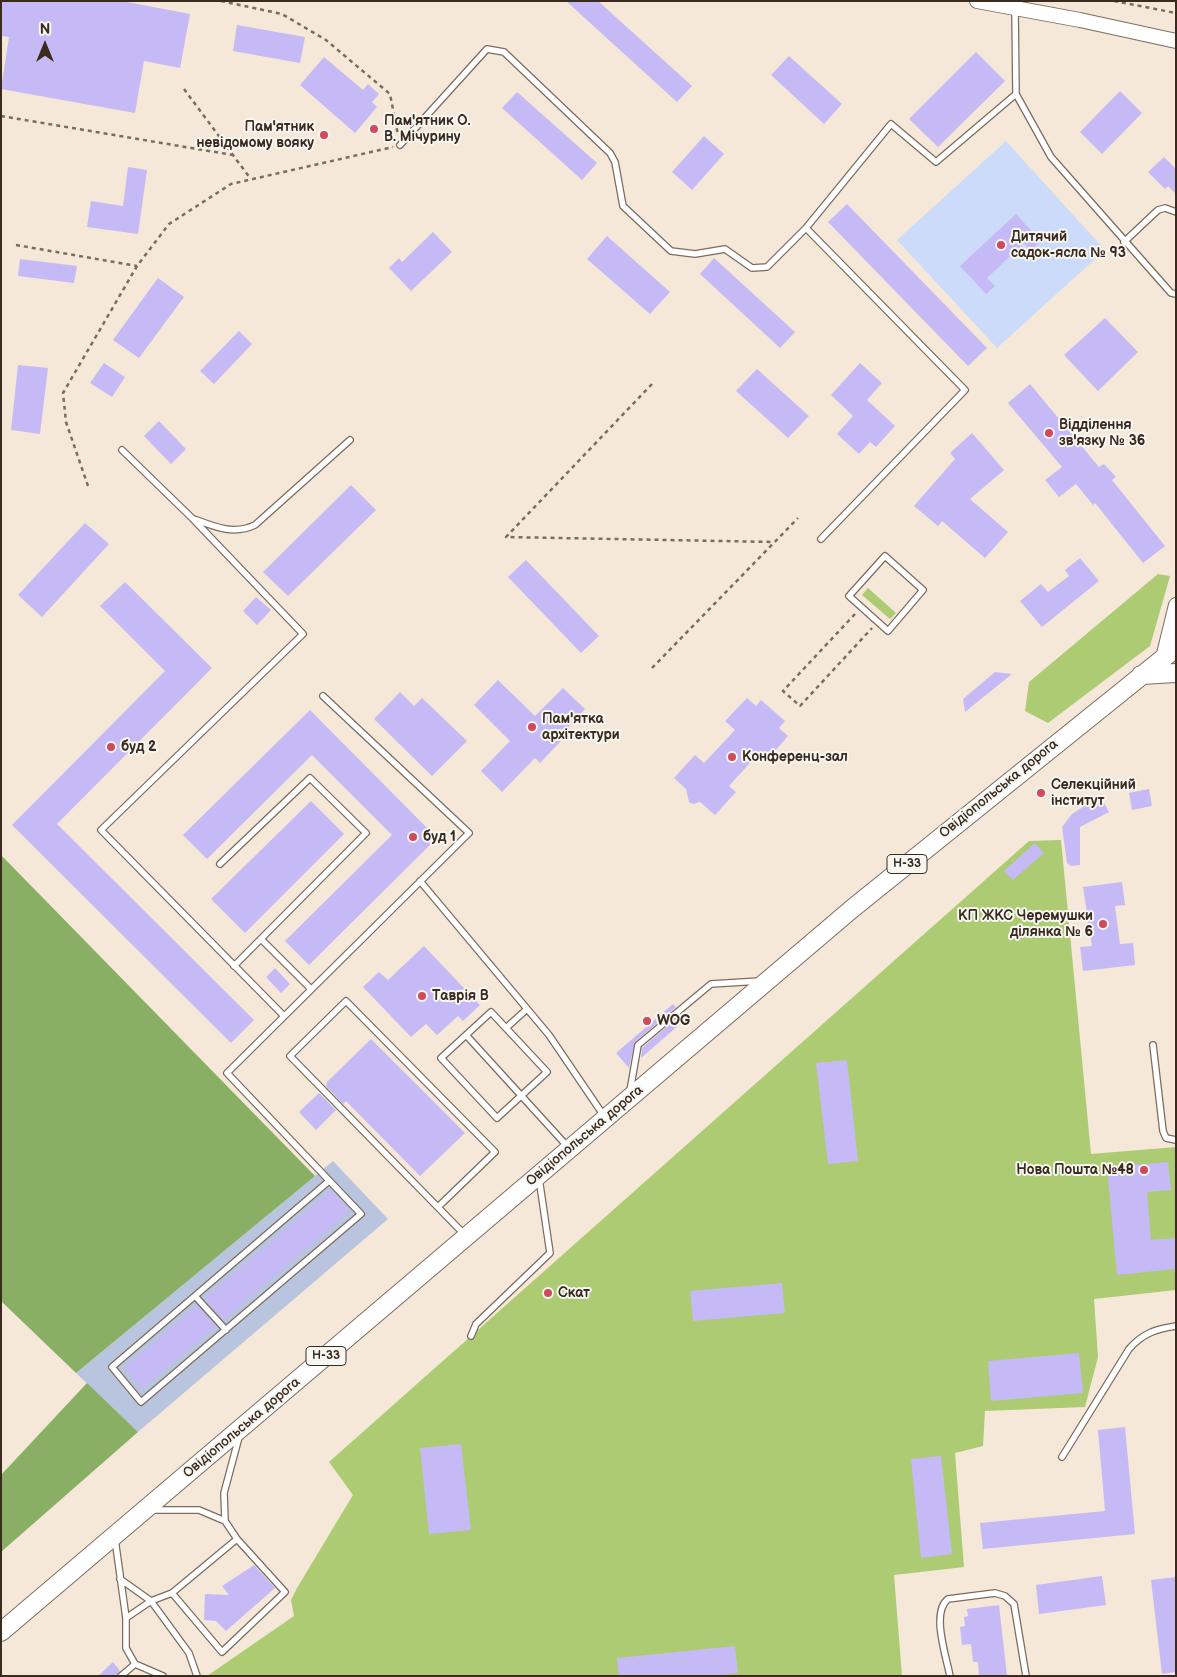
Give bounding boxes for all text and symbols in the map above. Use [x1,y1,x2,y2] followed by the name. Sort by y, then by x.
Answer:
[20,20,70,70] north arrow
[40,21,50,38] text: N
[384,113,471,146] place label: Пам'ятник О. В. Мічурину
[197,119,314,152] place label: Пам'ятник невідомому вояку
[368,123,380,135] marker: Пам'ятник О. В. Мічурину
[318,129,330,141] marker: Пам'ятник невідомому вояку
[1011,229,1126,262] place label: Дитячий садок-ясла № 93
[995,239,1007,251] marker: Дитячий садок-ясла № 93
[1059,417,1145,450] place label: Відділення зв'язку № 36
[1043,427,1055,439] marker: Відділення зв'язку № 36
[542,711,620,744] place label: Пам'ятка архітектури
[526,721,538,733] marker: Пам'ятка архітектури
[936,736,1062,842] street label: Овідіопольська дорога
[121,739,157,755] place label: буд 2
[105,741,117,753] marker: буд 2
[742,749,848,765] place label: Конференц-зал
[726,751,738,763] marker: Конференц-зал
[1051,777,1136,810] place label: Селекційний інститут
[1035,787,1047,799] marker: Селекційний інститут
[423,829,456,845] place label: буд 1
[407,831,419,843] marker: буд 1
[887,854,927,874] road number: Н-33
[958,908,1093,940] place label: КП ЖКС Черемушки ділянка № 6
[1097,918,1109,930] marker: КП ЖКС Черемушки ділянка № 6
[432,988,489,1004] place label: Таврія В
[416,990,428,1002] marker: Таврія В
[657,1013,690,1029] place label: WOG
[641,1015,653,1027] marker: WOG
[523,1082,647,1190] street label: Овідіопольська дорога
[1016,1162,1134,1178] place label: Нова Пошта №48
[1138,1164,1150,1176] marker: Нова Пошта №48
[558,1285,590,1301] place label: Скат
[542,1287,554,1299] marker: Скат
[306,1346,346,1365] road number: Н-33
[180,1374,304,1482] street label: Овідіопольська дорога

